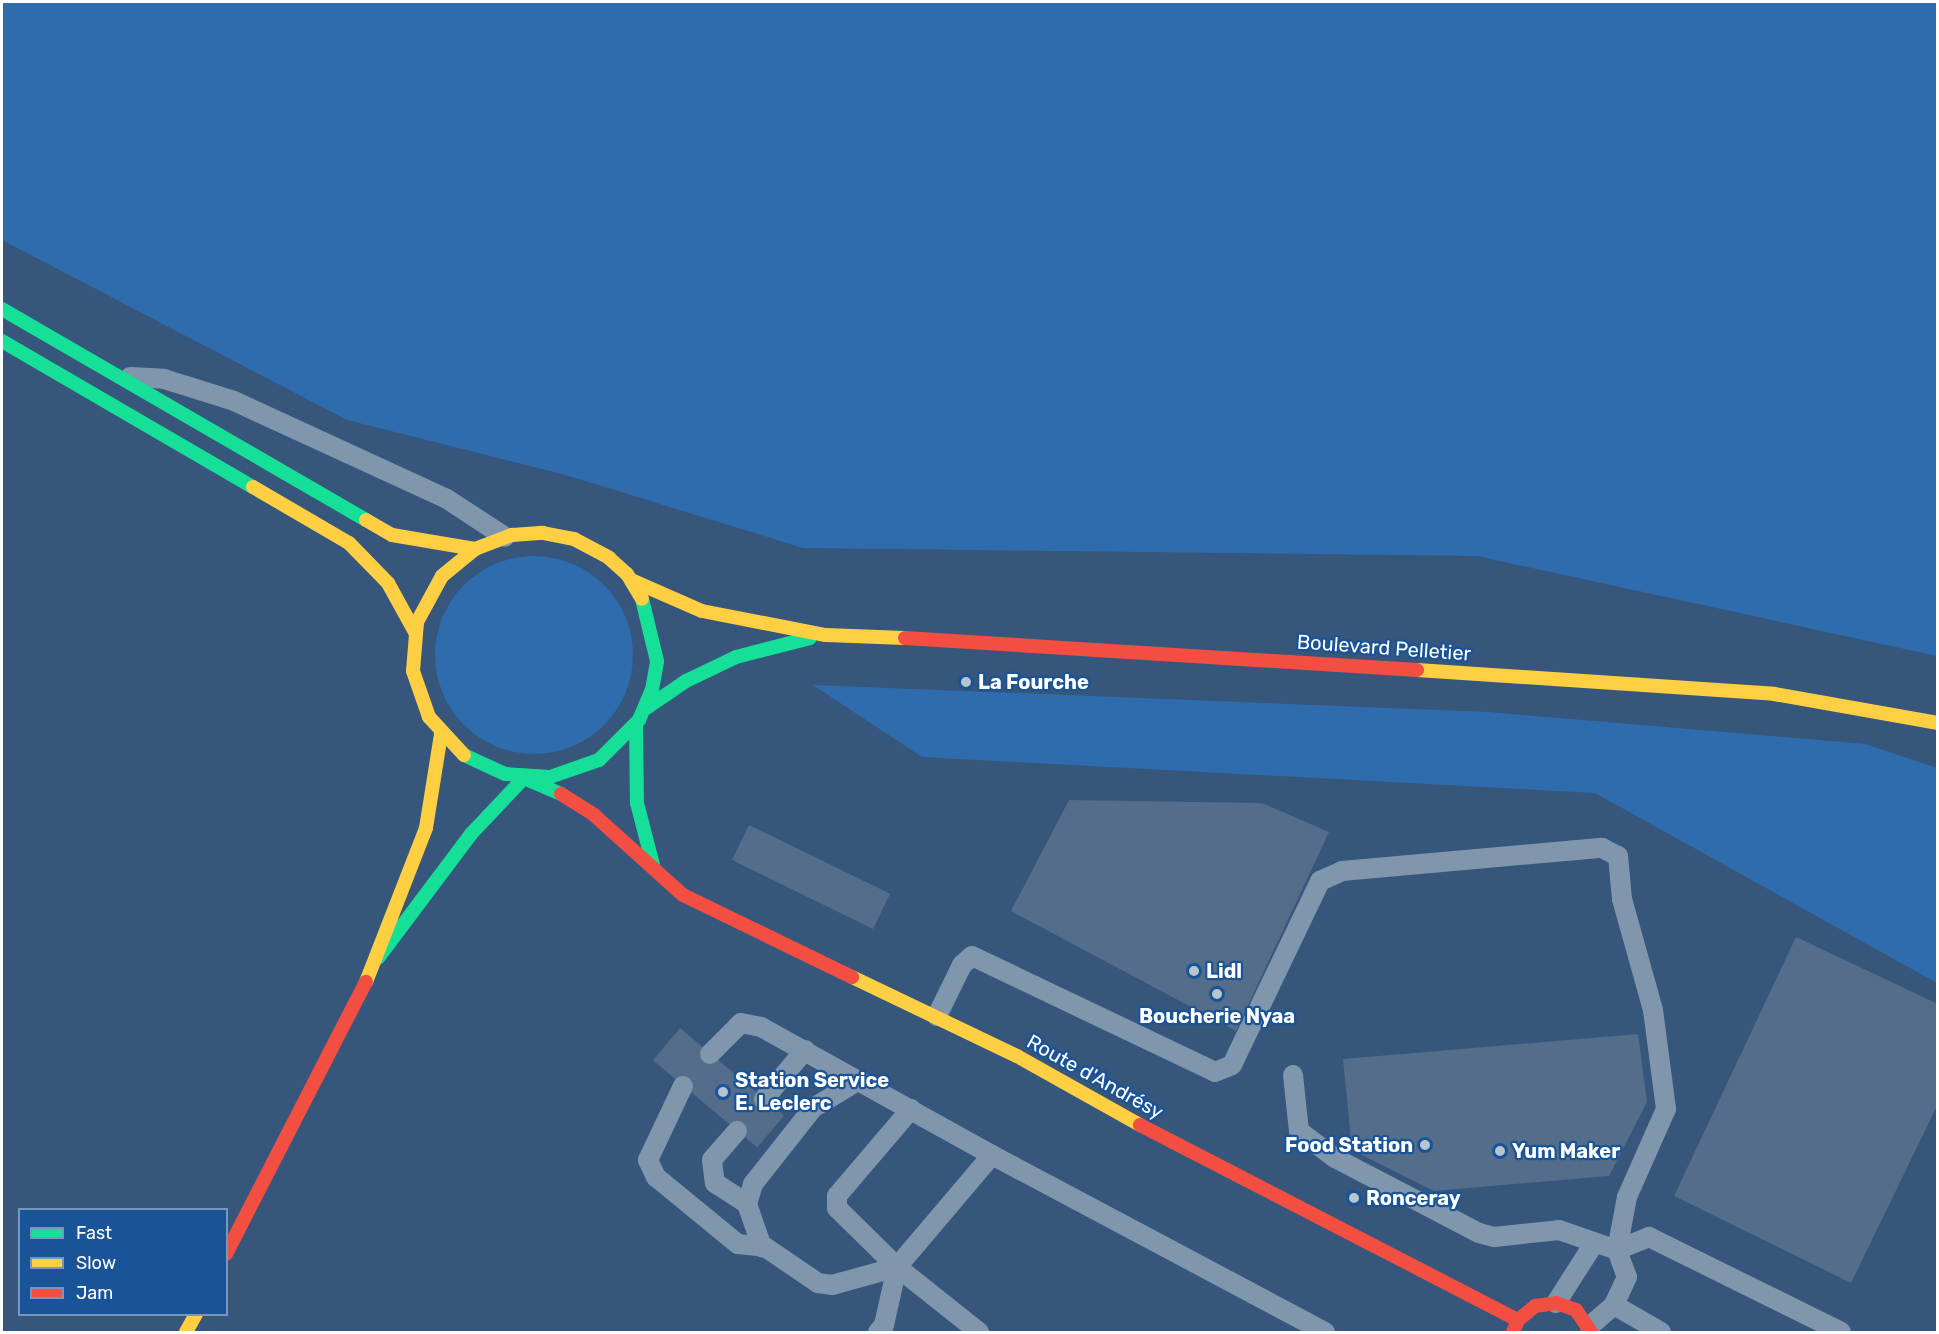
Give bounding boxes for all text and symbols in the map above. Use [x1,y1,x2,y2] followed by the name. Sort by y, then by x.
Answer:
[1296,630,1472,666] street label: Boulevard Pelletier
[978,670,1089,694] place label: La Fourche
[959,675,973,689] marker: La Fourche
[1206,959,1242,983] place label: Lidl
[1187,964,1201,978] marker: Lidl
[1210,987,1224,1001] marker: Boucherie Nyaa
[1139,1004,1295,1028] place label: Boucherie Nyaa
[1023,1030,1167,1124] street label: Route d'Andrésy
[735,1068,889,1115] place label: Station Service E. Leclerc
[716,1085,730,1099] marker: Station Service E. Leclerc
[1285,1133,1413,1157] place label: Food Station
[1418,1138,1432,1152] marker: Food Station
[1512,1139,1620,1163] place label: Yum Maker
[1493,1144,1507,1158] marker: Yum Maker
[1366,1186,1461,1210] place label: Ronceray
[1347,1191,1361,1205] marker: Ronceray
[18,1208,228,1316] legend
[76,1222,112,1244] text: Fast
[76,1252,116,1274] text: Slow
[76,1282,113,1304] text: Jam

